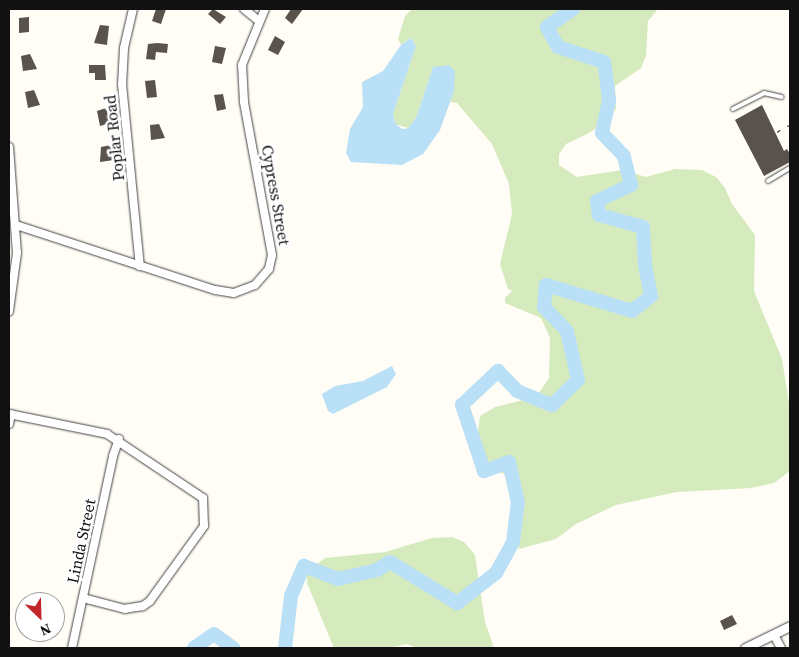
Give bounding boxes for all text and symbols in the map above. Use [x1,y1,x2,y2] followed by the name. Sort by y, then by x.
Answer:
[100,94,128,182] street label: Poplar Road
[258,143,294,247] street label: Cypress Street
[63,497,99,585] street label: Linda Street
[15,592,65,642] north arrow
[37,619,54,641] text: N

